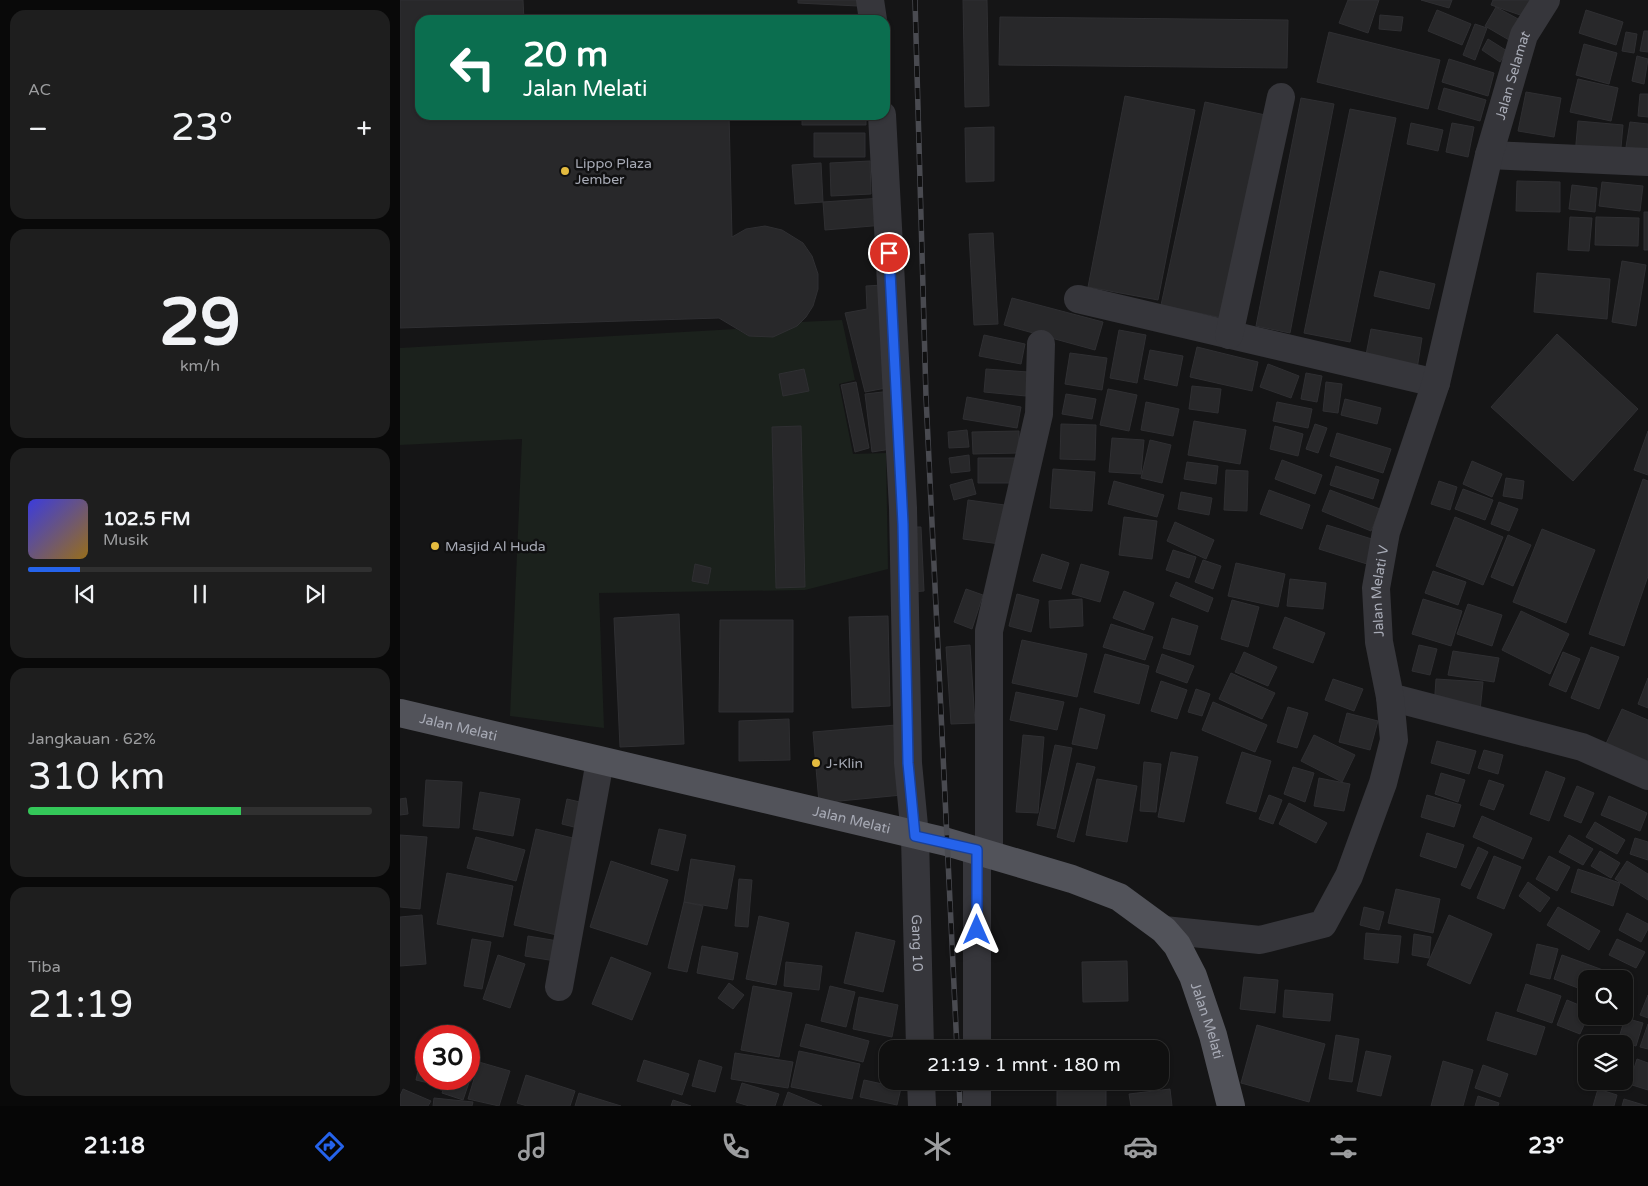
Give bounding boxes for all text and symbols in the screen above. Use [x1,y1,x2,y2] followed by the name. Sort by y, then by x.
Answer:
[1492,27,1534,122] street label: Jalan Selamat
[523,34,608,76] text: 20 m
[440,35,505,100] icon: left
[523,76,647,102] text: Jalan Melati
[28,80,51,100] text: AC
[171,105,233,151] text: 23°
[28,112,48,146] text: −
[356,112,372,146] text: +
[575,155,652,188] place label: Lippo Plaza Jember
[559,165,571,177] marker: Lippo Plaza Jember
[868,232,910,274] pin
[875,239,903,267] icon: arrive
[159,284,241,363] text: 29
[180,356,220,376] text: km/h
[103,508,191,530] text: 102.5 FM
[103,530,148,550] text: Musik
[445,538,546,555] place label: Masjid Al Huda
[429,540,441,552] marker: Masjid Al Huda
[1368,544,1393,638] street label: Jalan Melati V
[71,580,99,608] icon: previous
[186,580,214,608] icon: pause
[301,580,329,608] icon: next
[418,710,499,745] street label: Jalan Melati
[28,729,156,749] text: Jangkauan · 62%
[28,754,165,800] text: 310 km
[826,755,863,772] place label: J-Klin
[810,757,822,769] marker: J-Klin
[811,803,892,837] street label: Jalan Melati
[950,903,1002,955] position arrow
[908,914,926,972] street label: Gang 10
[28,957,61,977] text: Tiba
[1578,970,1633,1090] map controls
[1578,970,1633,1025] button: search
[1187,980,1227,1061] street label: Jalan Melati
[28,982,133,1028] text: 21:19
[415,1025,480,1090] speed limit sign: 30
[1578,1035,1633,1090] button: layers
[927,1054,1121,1076] text: 21:19 · 1 mnt · 180 m
[312,1129,347,1164] icon: directions
[515,1129,550,1164] icon: music
[718,1129,753,1164] icon: phone
[920,1129,955,1164] icon: climate
[1123,1129,1158,1164] icon: car
[1326,1129,1361,1164] icon: filters
[84,1133,145,1159] text: 21:18
[1528,1133,1564,1159] text: 23°

